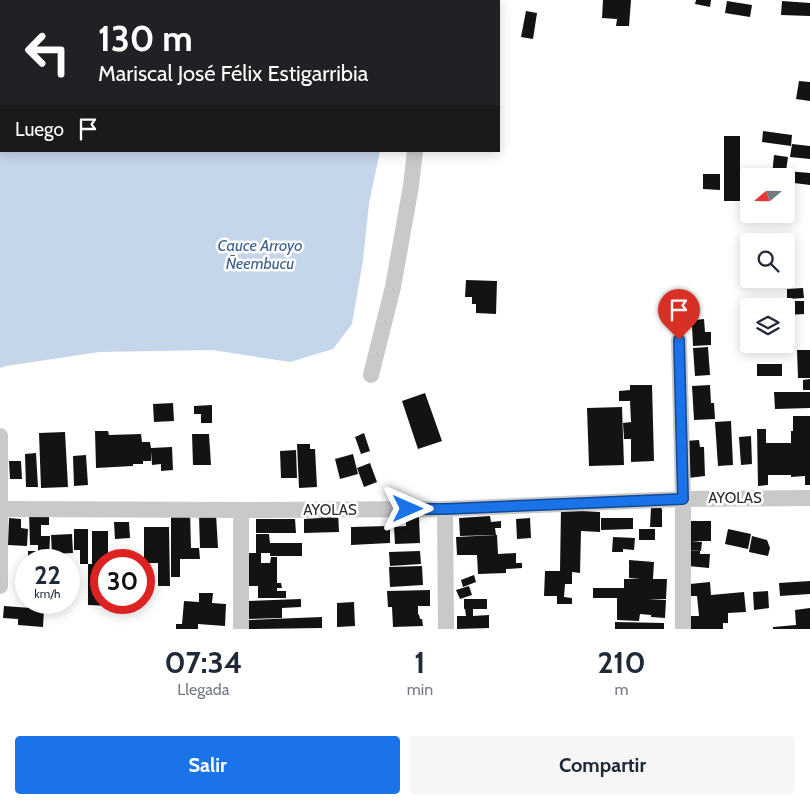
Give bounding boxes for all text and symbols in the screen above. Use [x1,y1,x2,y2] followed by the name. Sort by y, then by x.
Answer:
[98,17,193,60] text: 130 m
[15,20,80,85] icon: left
[98,60,368,87] text: Mariscal José Félix Estigarribia
[74,115,102,143] icon: arrive
[15,118,64,141] text: Luego
[740,168,795,222] north arrow
[740,168,795,353] map controls
[740,233,795,288] button: search
[217,236,303,273] water label: Cauce Arroyo Ñeembucu
[658,289,700,340] pin
[665,296,693,324] icon: arrive
[740,298,795,353] button: layers
[381,482,433,534] position arrow
[708,489,762,507] street label: AYOLAS
[303,501,357,519] street label: AYOLAS
[90,549,155,614] speed limit sign: 30
[34,560,61,590] text: 22
[34,586,61,601] text: km/h
[164,644,242,681] text: 07:34
[414,644,425,681] text: 1
[597,644,646,681] text: 210
[177,680,229,699] text: Llegada
[407,680,433,699] text: min
[614,680,629,699] text: m
[15,736,400,794] button: Salir
[410,736,795,794] button: Compartir

